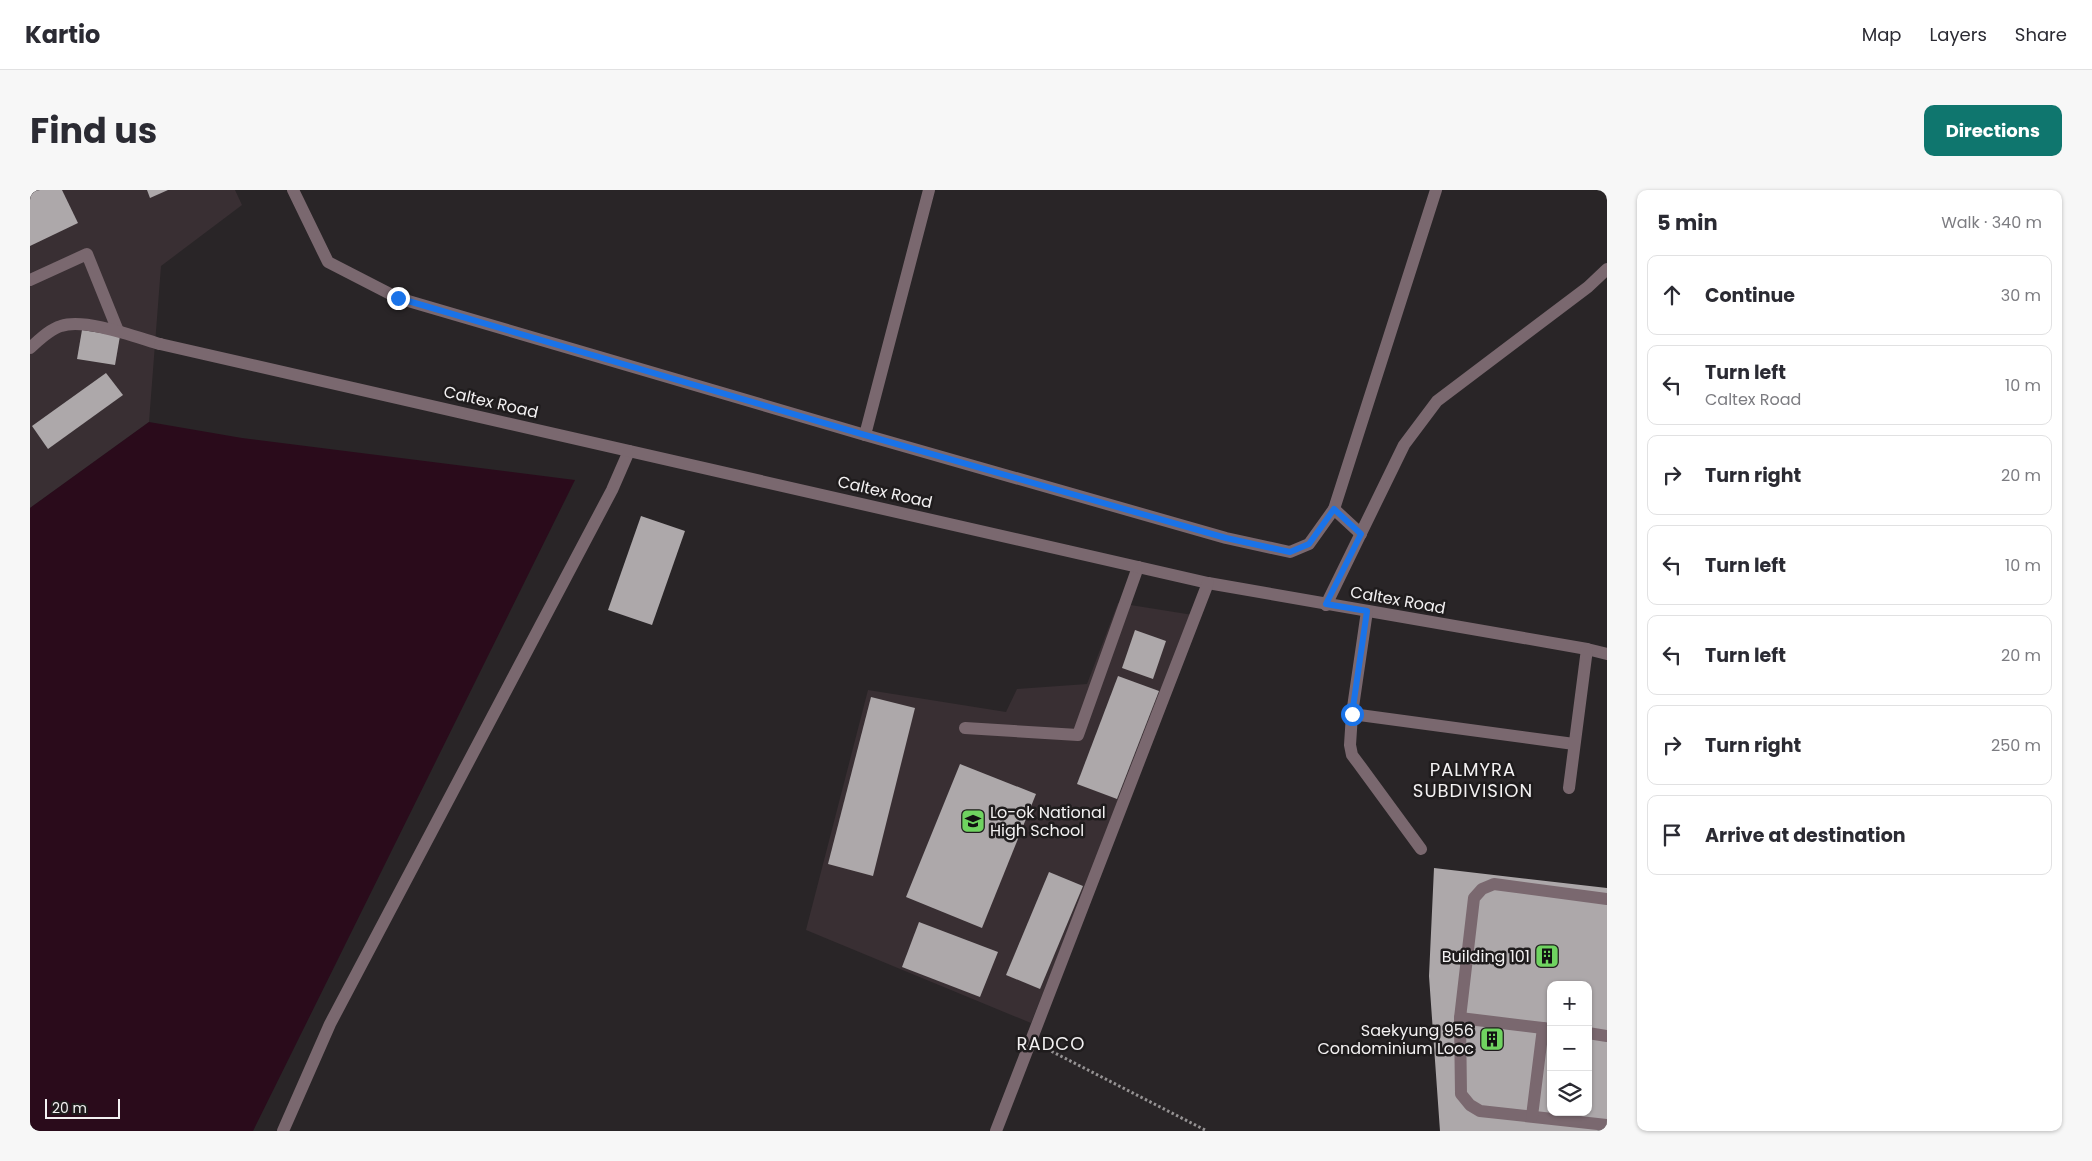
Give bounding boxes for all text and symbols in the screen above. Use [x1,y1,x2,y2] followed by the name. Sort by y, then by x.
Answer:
[25,18,100,51] text: Kartio
[1862,22,1902,47] text: Map
[1930,22,1987,47] text: Layers
[2015,22,2067,47] text: Share
[1924,105,2062,156] button: Directions
[30,106,157,155] text: Find us
[1657,208,1718,237] text: 5 min
[1941,211,2042,234] text: Walk · 340 m
[1658,281,1686,309] icon: ahead
[1705,282,1795,309] text: Continue
[2001,284,2041,307] text: 30 m
[387,287,410,310] route end
[1705,359,1786,386] text: Turn left
[1658,371,1686,399] icon: left
[2005,374,2041,397] text: 10 m
[441,380,541,424] street label: Caltex Road
[1705,388,1801,411] text: Caltex Road
[1658,461,1686,489] icon: right
[1705,462,1801,489] text: Turn right
[2001,464,2041,487] text: 20 m
[835,470,935,514] street label: Caltex Road
[1658,551,1686,579] icon: left
[1705,552,1786,579] text: Turn left
[2005,554,2041,577] text: 10 m
[1349,580,1447,620] street label: Caltex Road
[1658,641,1686,669] icon: left
[1705,642,1786,669] text: Turn left
[2001,644,2041,667] text: 20 m
[1341,703,1364,726] route start
[1658,731,1686,759] icon: right
[1705,732,1801,759] text: Turn right
[1991,734,2041,757] text: 250 m
[1413,757,1533,803] district label: PALMYRA SUBDIVISION
[990,801,1106,842] place label: Lo-ok National High School
[960,808,986,834] school or university icon: Lo-ok National High School
[1658,821,1686,849] icon: arrive
[1705,822,1906,849] text: Arrive at destination
[1534,943,1560,969] building icon: Building 101
[1442,945,1530,968] place label: Building 101
[1547,981,1592,1116] map controls
[1547,981,1592,1026] button: +
[1317,1019,1474,1060] place label: Saekyung 956 Condominium Looc
[1479,1026,1505,1052] building icon: Saekyung 956 Condominium Looc
[1547,1026,1592,1071] button: −
[1017,1031,1085,1056] district label: RADCO
[1547,1071,1592,1116] button: layers
[45,1096,120,1119] scale bar
[52,1098,87,1118] text: 20 m

